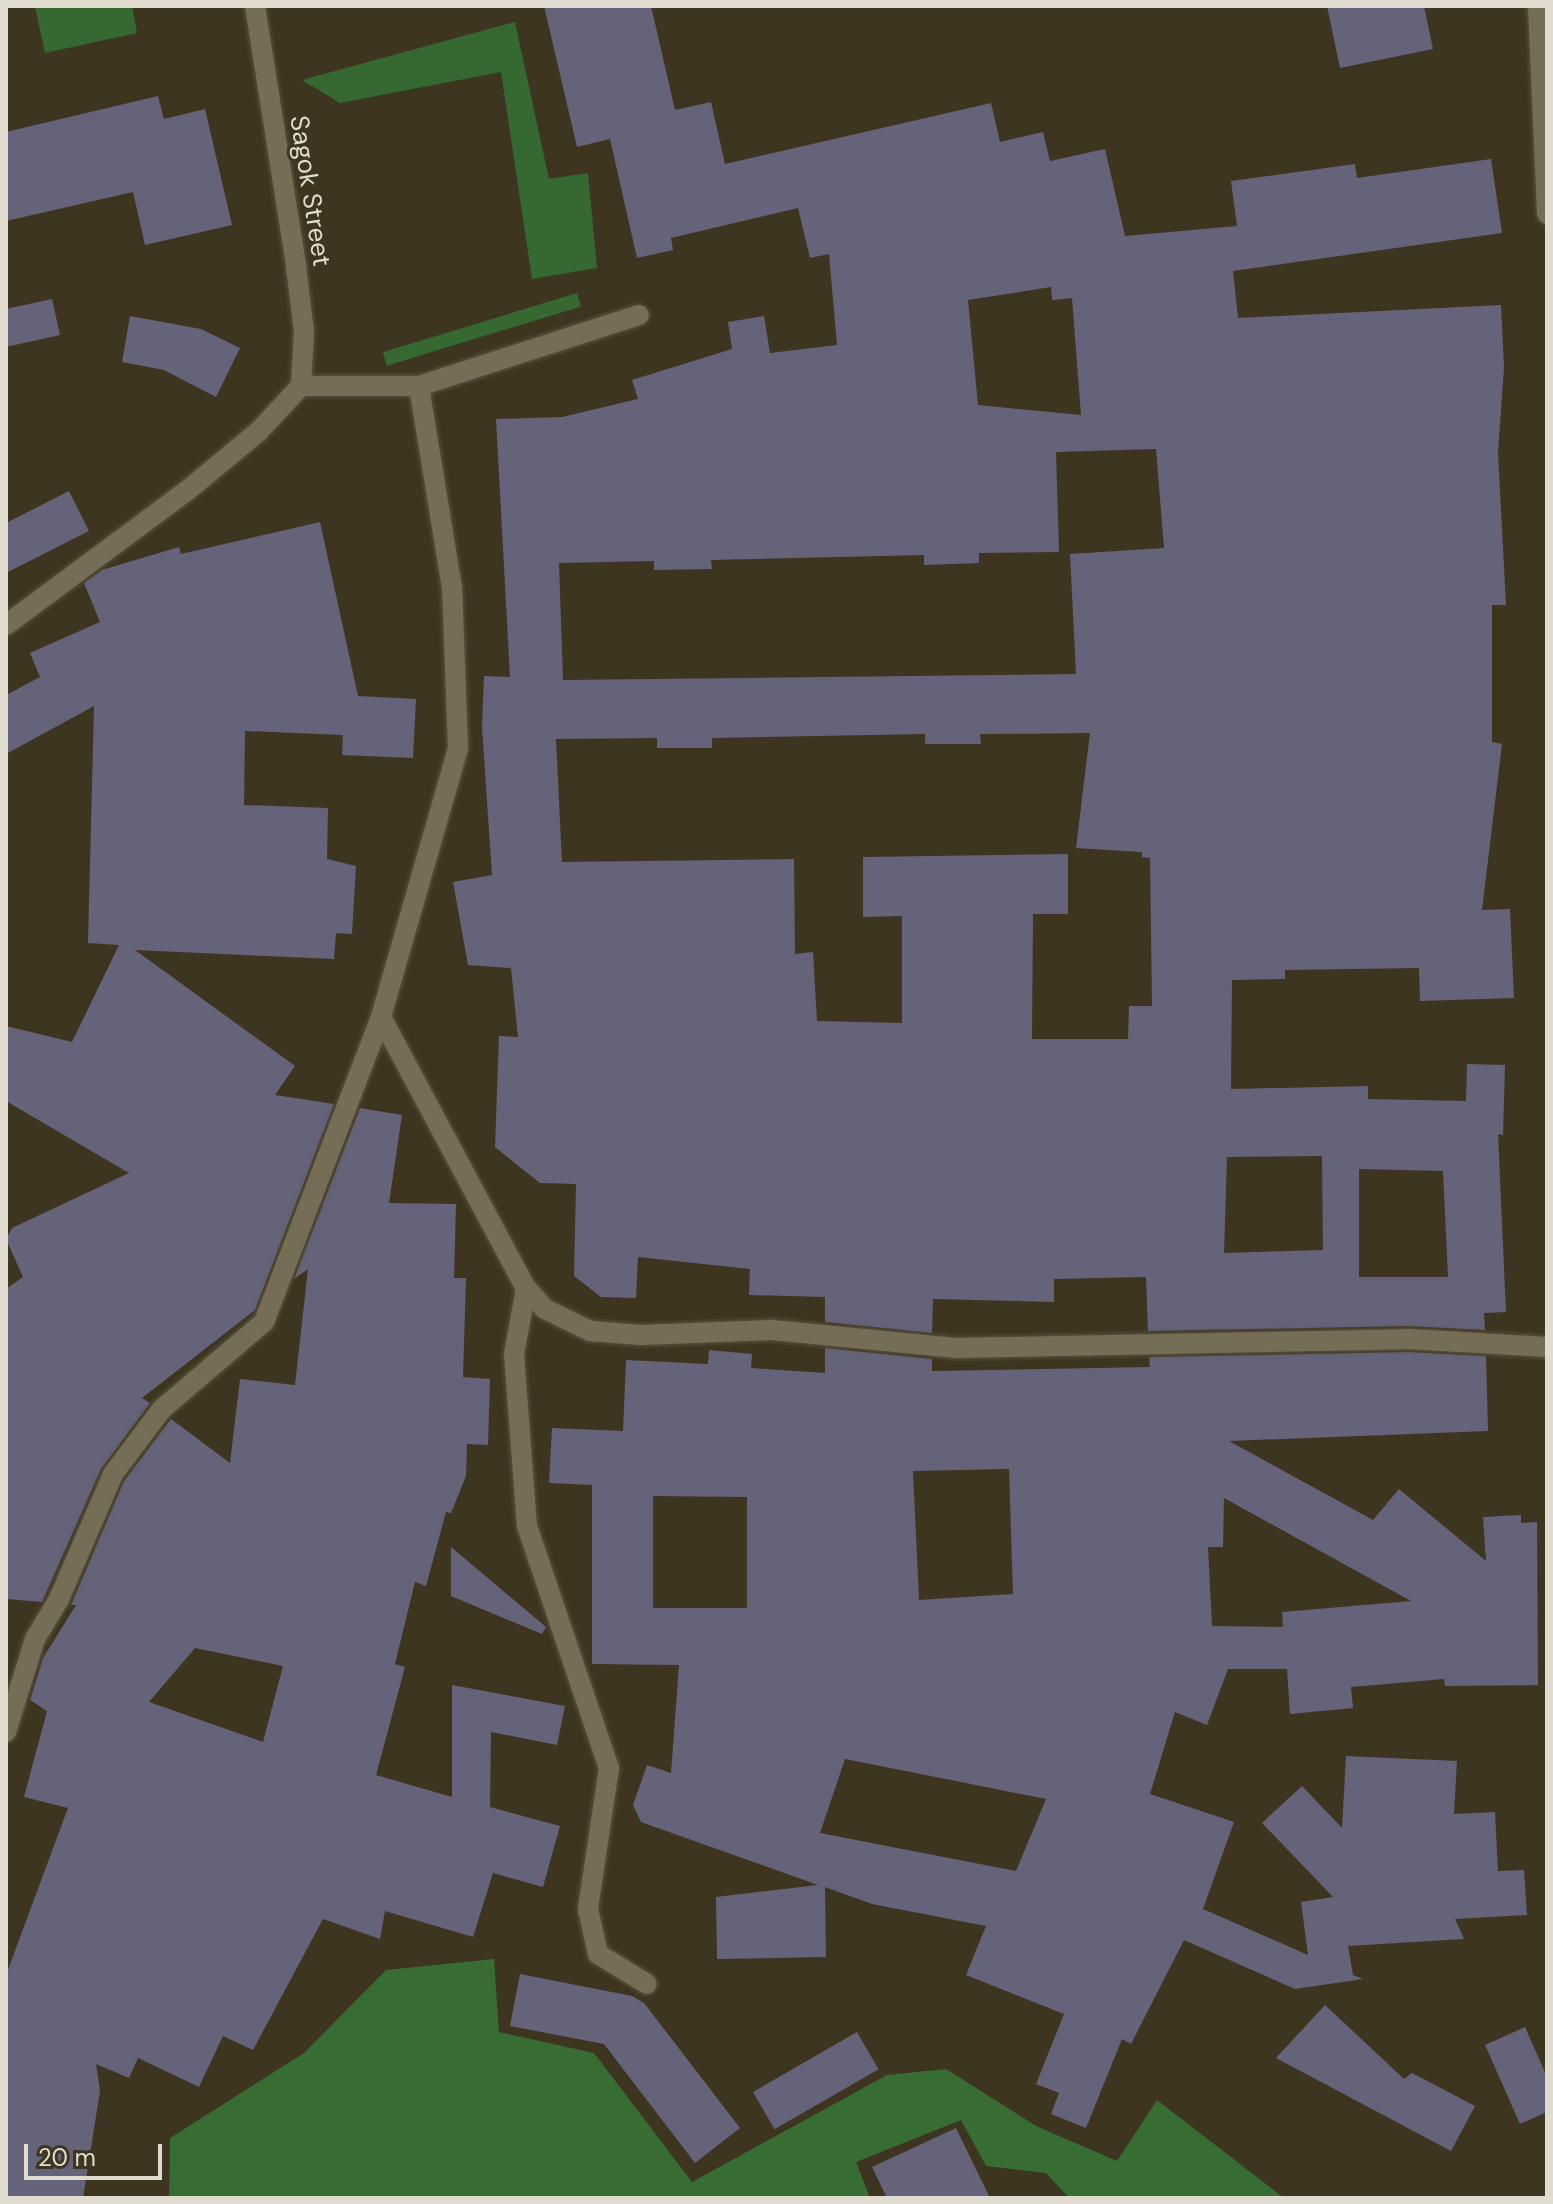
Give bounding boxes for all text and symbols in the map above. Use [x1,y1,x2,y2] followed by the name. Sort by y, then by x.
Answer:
[283,113,337,269] street label: Sagok Street
[28,2128,166,2178] scale bar
[38,2142,96,2173] text: 20 m

